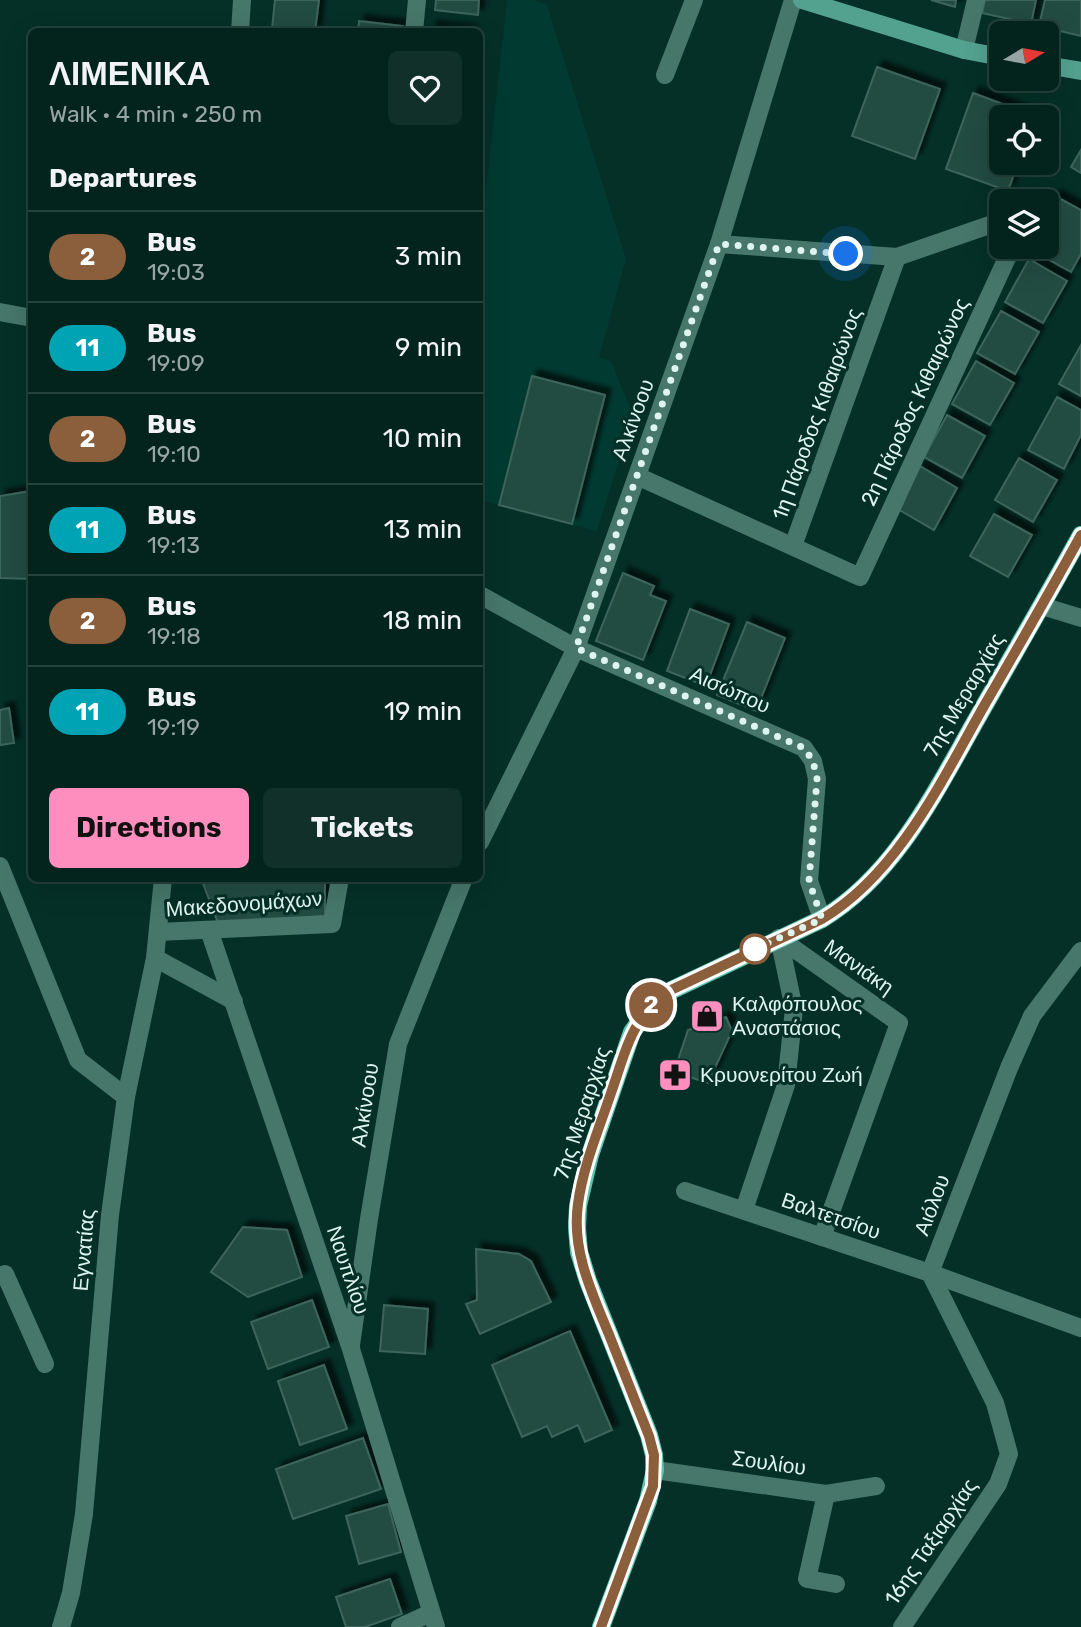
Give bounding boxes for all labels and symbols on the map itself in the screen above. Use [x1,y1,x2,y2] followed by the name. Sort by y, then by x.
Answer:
[989,21,1059,91] north arrow
[828,236,863,271] your location
[855,294,974,510] street label: 2η Πάροδος Κιθαιρώνος
[767,305,866,523] street label: 1η Πάροδος Κιθαιρώνος
[606,376,659,464] street label: Αλκίνοου
[918,629,1009,761] street label: 7ης Μεραρχίας
[686,661,774,718] street label: Αισώπου
[165,886,323,921] street label: Μακεδονομάχων
[740,934,770,964] unlabelled marker
[820,934,899,1000] street label: Μανιάκη
[628,982,674,1028] line badge: 2
[732,991,862,1040] place label: Καλφόπουλος Αναστάσιος
[688,997,726,1035] shop icon: Καλφόπουλος Αναστάσιος
[548,1043,615,1183] street label: 7ης Μεραρχίας
[656,1056,694,1094] pharmacy icon: Κρυονερίτου Ζωή
[346,1061,384,1149] street label: Αλκίνοου
[700,1062,863,1087] place label: Κρυονερίτου Ζωή
[909,1171,955,1239] street label: Αιόλου
[778,1187,884,1244] street label: Βαλτετσίου
[67,1208,100,1292] street label: Εγνατίας
[322,1222,375,1317] street label: Ναυπλίου
[730,1445,808,1480] street label: Σουλίου
[879,1474,982,1610] street label: 16ης Ταξιαρχίας

